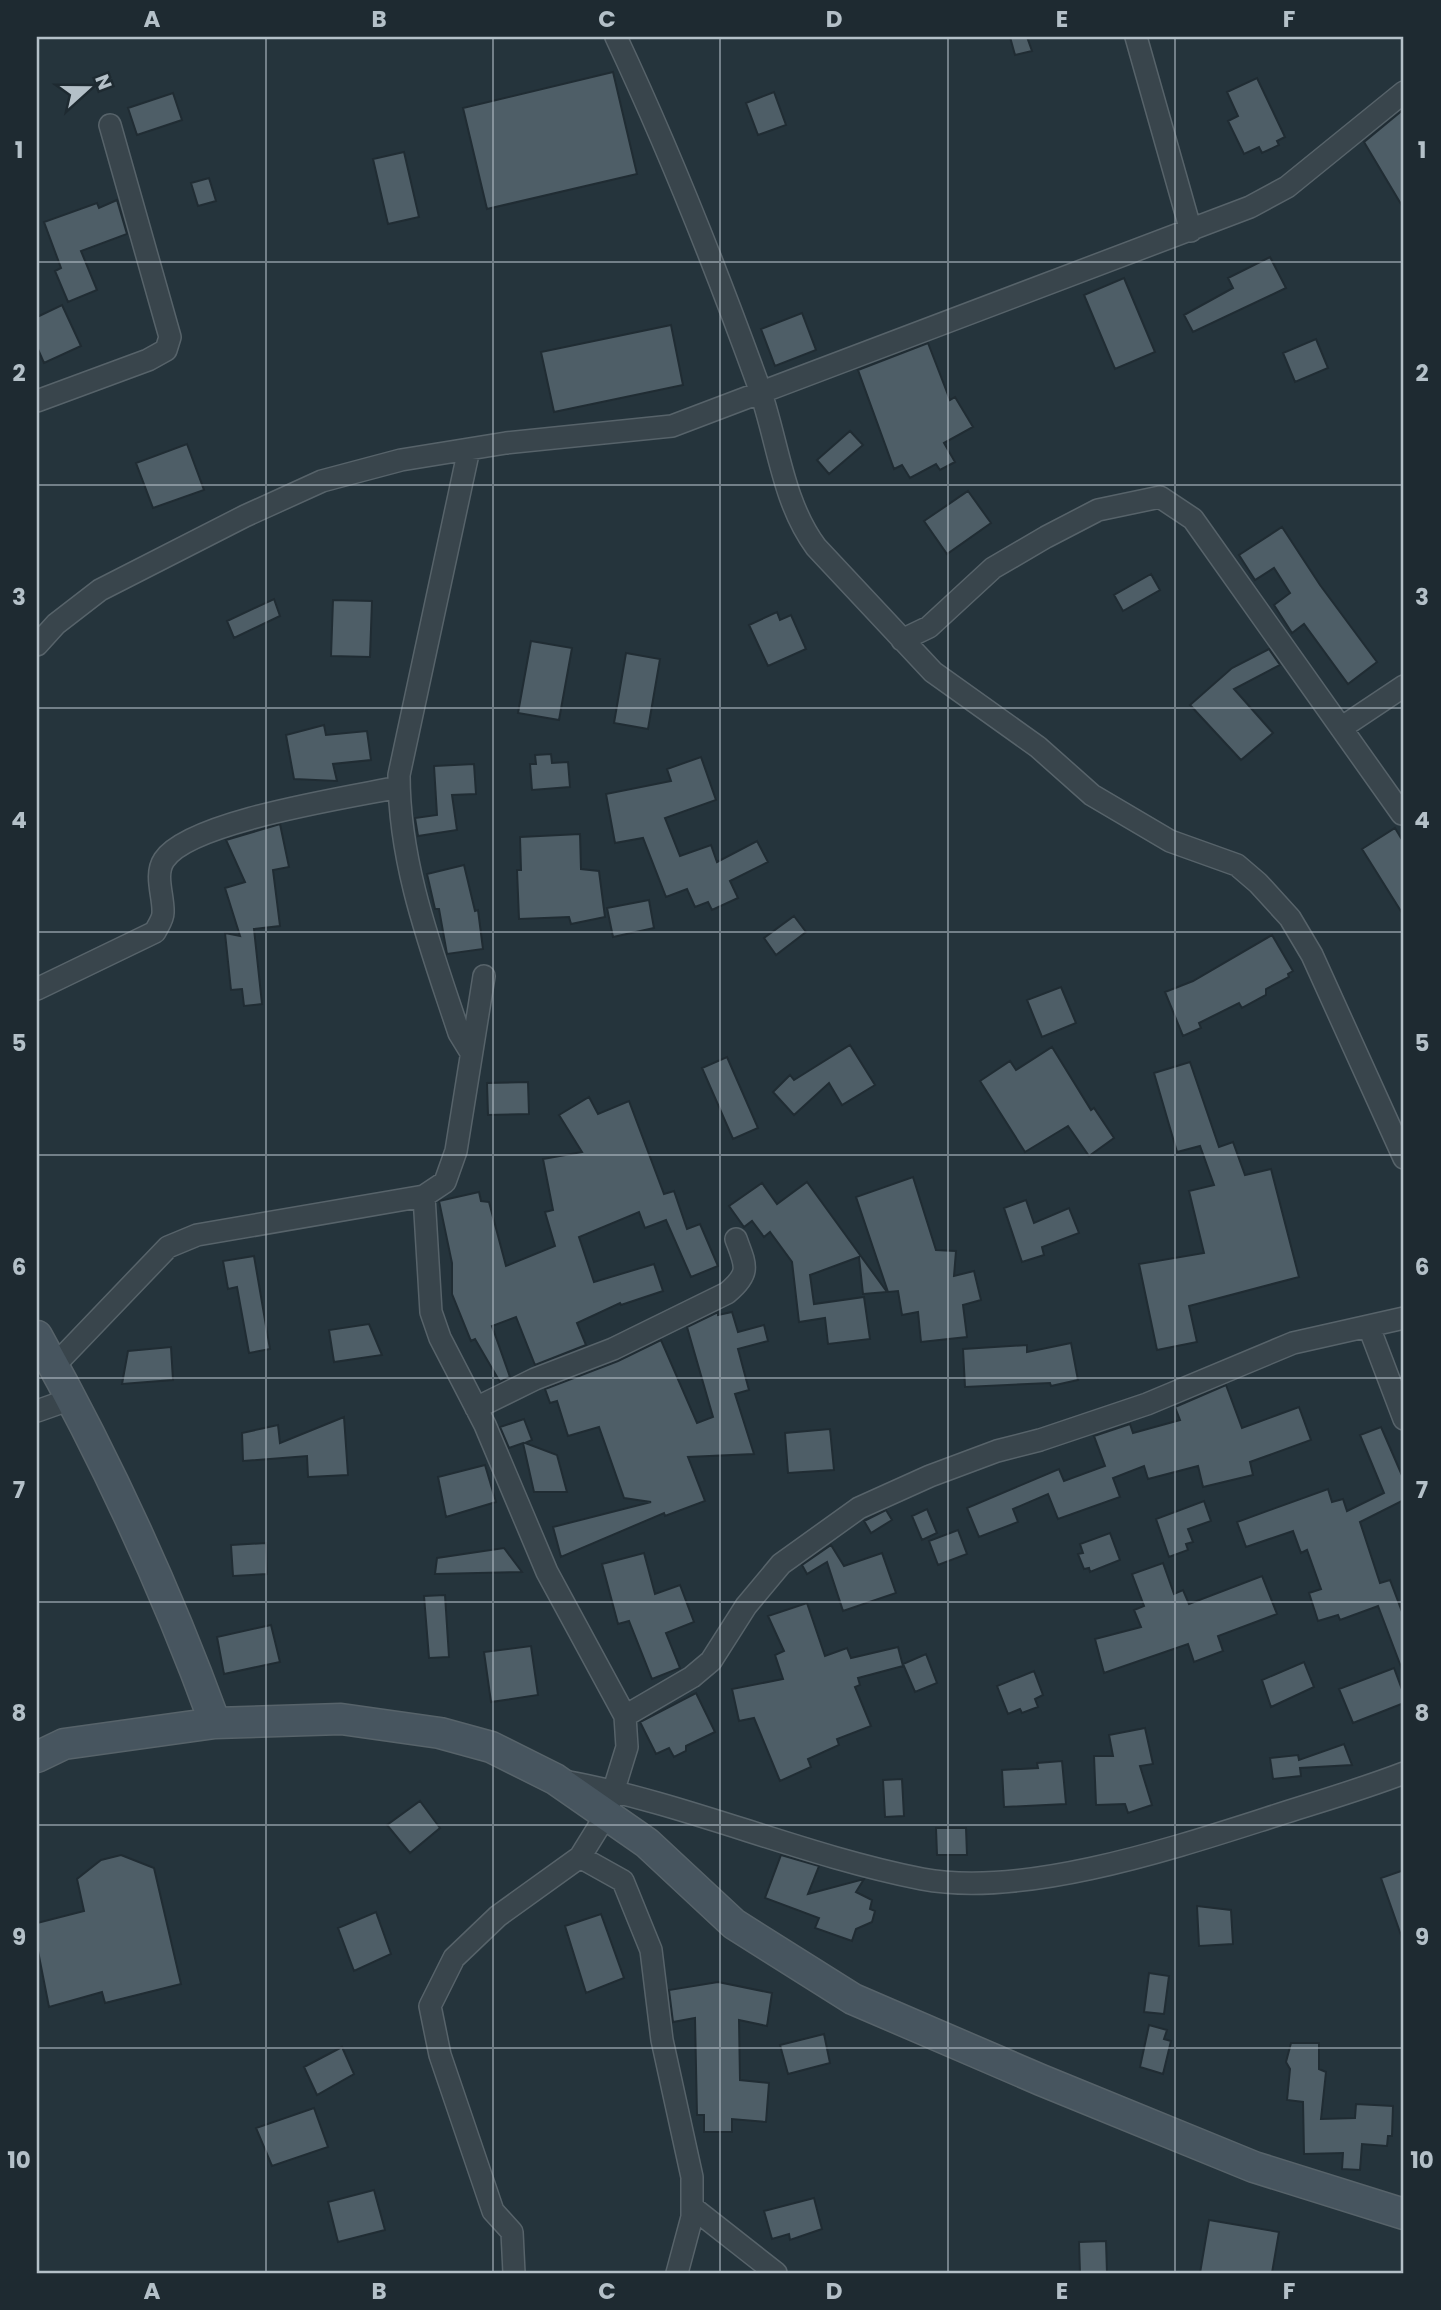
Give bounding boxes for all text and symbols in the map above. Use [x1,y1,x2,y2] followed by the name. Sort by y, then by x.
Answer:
[144,3,161,35] text: A
[371,3,387,35] text: B
[598,3,616,35] text: C
[826,3,842,35] text: D
[1056,3,1068,35] text: E
[1283,3,1295,35] text: F
[52,52,122,122] north arrow
[88,71,119,94] text: N
[15,134,23,166] text: 1
[1418,134,1426,166] text: 1
[12,357,26,389] text: 2
[1415,357,1429,389] text: 2
[12,581,26,613] text: 3
[1415,581,1429,613] text: 3
[11,804,27,836] text: 4
[1414,804,1430,836] text: 4
[12,1027,26,1059] text: 5
[1415,1027,1429,1059] text: 5
[12,1251,26,1283] text: 6
[1415,1251,1429,1283] text: 6
[13,1474,25,1506] text: 7
[1416,1474,1428,1506] text: 7
[12,1697,26,1729] text: 8
[1415,1697,1429,1729] text: 8
[12,1921,26,1953] text: 9
[1415,1921,1429,1953] text: 9
[7,2144,31,2176] text: 10
[1410,2144,1434,2176] text: 10
[144,2275,161,2307] text: A
[371,2275,387,2307] text: B
[598,2275,616,2307] text: C
[826,2275,842,2307] text: D
[1056,2275,1068,2307] text: E
[1283,2275,1295,2307] text: F

